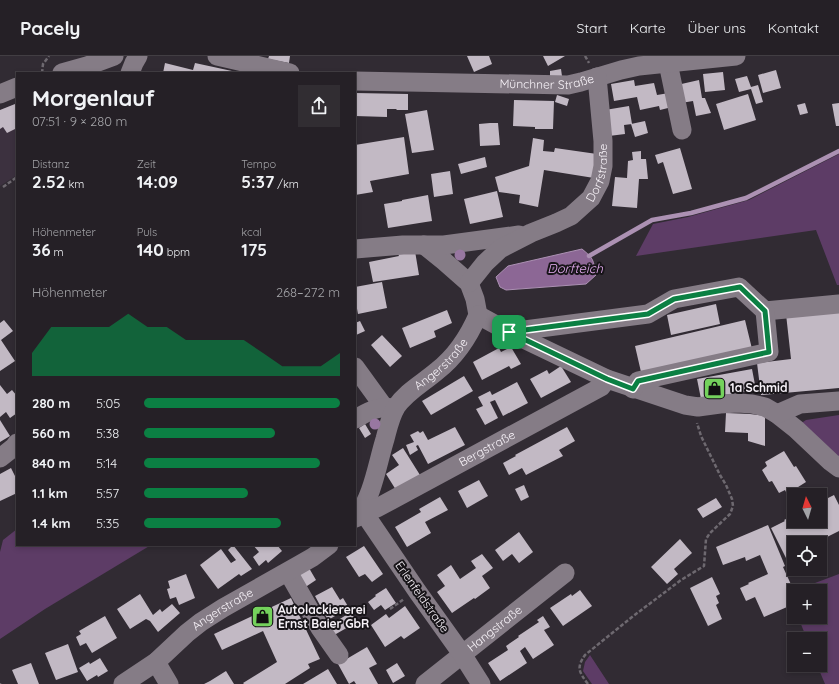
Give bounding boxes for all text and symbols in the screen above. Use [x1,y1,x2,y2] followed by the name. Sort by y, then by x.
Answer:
[20,16,80,40] text: Pacely
[576,19,608,37] text: Start
[630,19,666,37] text: Karte
[688,19,746,37] text: Über uns
[768,19,819,37] text: Kontakt
[499,70,596,92] street label: Münchner Straße
[32,84,155,112] text: Morgenlauf
[298,85,340,127] button: share
[32,113,127,129] text: 07:51 · 9 × 280 m
[582,143,610,204] street label: Dorfstraße
[32,157,69,171] text: Distanz
[137,157,156,171] text: Zeit
[241,157,276,171] text: Tempo
[32,171,65,192] text: 2.52
[137,171,178,192] text: 14:09
[241,171,274,192] text: 5:37
[65,177,84,191] text: km
[274,177,299,191] text: /km
[32,225,96,239] text: Höhenmeter
[137,225,157,239] text: Puls
[241,225,262,239] text: kcal
[32,239,51,260] text: 36
[137,239,164,260] text: 140
[241,239,267,260] text: 175
[51,245,64,259] text: m
[164,245,190,259] text: bpm
[547,260,603,276] water label: Dorfteich
[32,284,107,300] text: Höhenmeter
[276,284,340,300] text: 268–272 m
[492,315,526,349] pin
[498,321,520,343] icon: arrive
[411,335,471,393] street label: Angerstraße
[701,375,727,401] shop icon: 1a Schmid
[730,380,787,395] place label: 1a Schmid
[32,395,70,411] text: 280 m
[96,395,120,411] text: 5:05
[32,425,70,441] text: 560 m
[96,425,119,441] text: 5:38
[456,427,518,469] street label: Bergstraße
[32,455,70,471] text: 840 m
[96,455,117,471] text: 5:14
[32,485,68,501] text: 1.1 km
[96,485,119,501] text: 5:57
[787,488,827,528] north arrow
[787,488,827,672] map controls
[32,515,71,531] text: 1.4 km
[96,515,119,531] text: 5:35
[787,536,827,576] button: locate
[392,558,453,636] street label: Erlenfeldstraße
[189,584,256,633] street label: Angerstraße
[787,584,827,624] button: +
[278,602,369,631] place label: Autolackiererei Ernst Baier GbR
[464,602,525,655] street label: Hangstraße
[250,604,276,630] shop icon: Autolackiererei Ernst Baier GbR
[787,632,827,672] button: −

